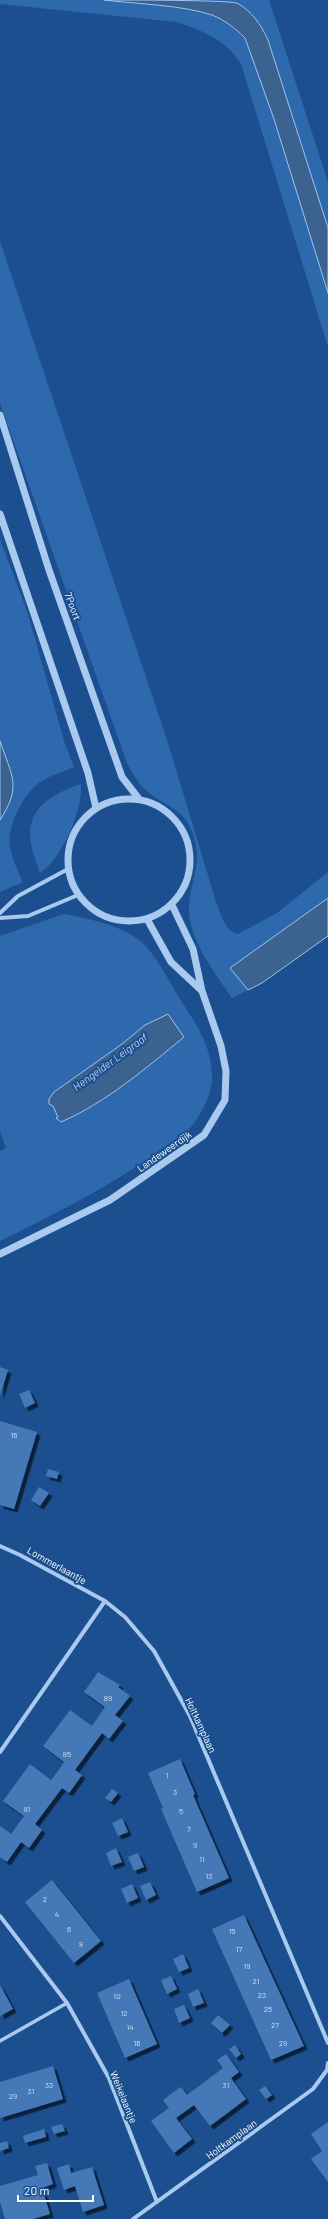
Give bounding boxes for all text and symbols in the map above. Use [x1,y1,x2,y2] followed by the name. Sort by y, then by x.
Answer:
[62,590,84,622] street label: 7Poort
[70,1029,151,1093] water label: Hengelder Leigraaf
[135,1128,193,1174] street label: Landeweerdijk
[11,1430,17,1440] house number: 16
[25,1544,89,1586] street label: Lommerlaantje
[104,1693,112,1703] house number: 89
[183,1695,219,1755] street label: Holtkamplaan
[63,1749,71,1759] house number: 85
[166,1770,169,1780] house number: 1
[173,1787,177,1797] house number: 3
[24,1804,31,1814] house number: 81
[179,1806,183,1816] house number: 5
[187,1824,191,1834] house number: 7
[193,1840,197,1850] house number: 9
[199,1854,205,1864] house number: 11
[206,1871,212,1881] house number: 13
[43,1894,47,1904] house number: 2
[55,1909,59,1919] house number: 4
[67,1924,71,1934] house number: 6
[229,1926,235,1936] house number: 15
[79,1939,83,1949] house number: 8
[236,1944,243,1954] house number: 17
[244,1961,250,1971] house number: 19
[253,1976,260,1986] house number: 21
[258,1990,266,2000] house number: 23
[113,1991,121,2001] house number: 10
[264,2004,272,2014] house number: 25
[120,2008,128,2018] house number: 12
[271,2020,279,2030] house number: 27
[126,2022,134,2032] house number: 14
[134,2038,140,2048] house number: 16
[279,2038,287,2048] house number: 29
[108,2069,140,2125] street label: Weikelaantje
[45,2080,53,2090] house number: 33
[223,2080,230,2090] house number: 31
[28,2086,35,2096] house number: 31
[9,2091,17,2101] house number: 29
[203,2117,259,2161] street label: Holtkamplaan
[18,2177,93,2203] scale bar
[24,2183,50,2197] text: 20 m

